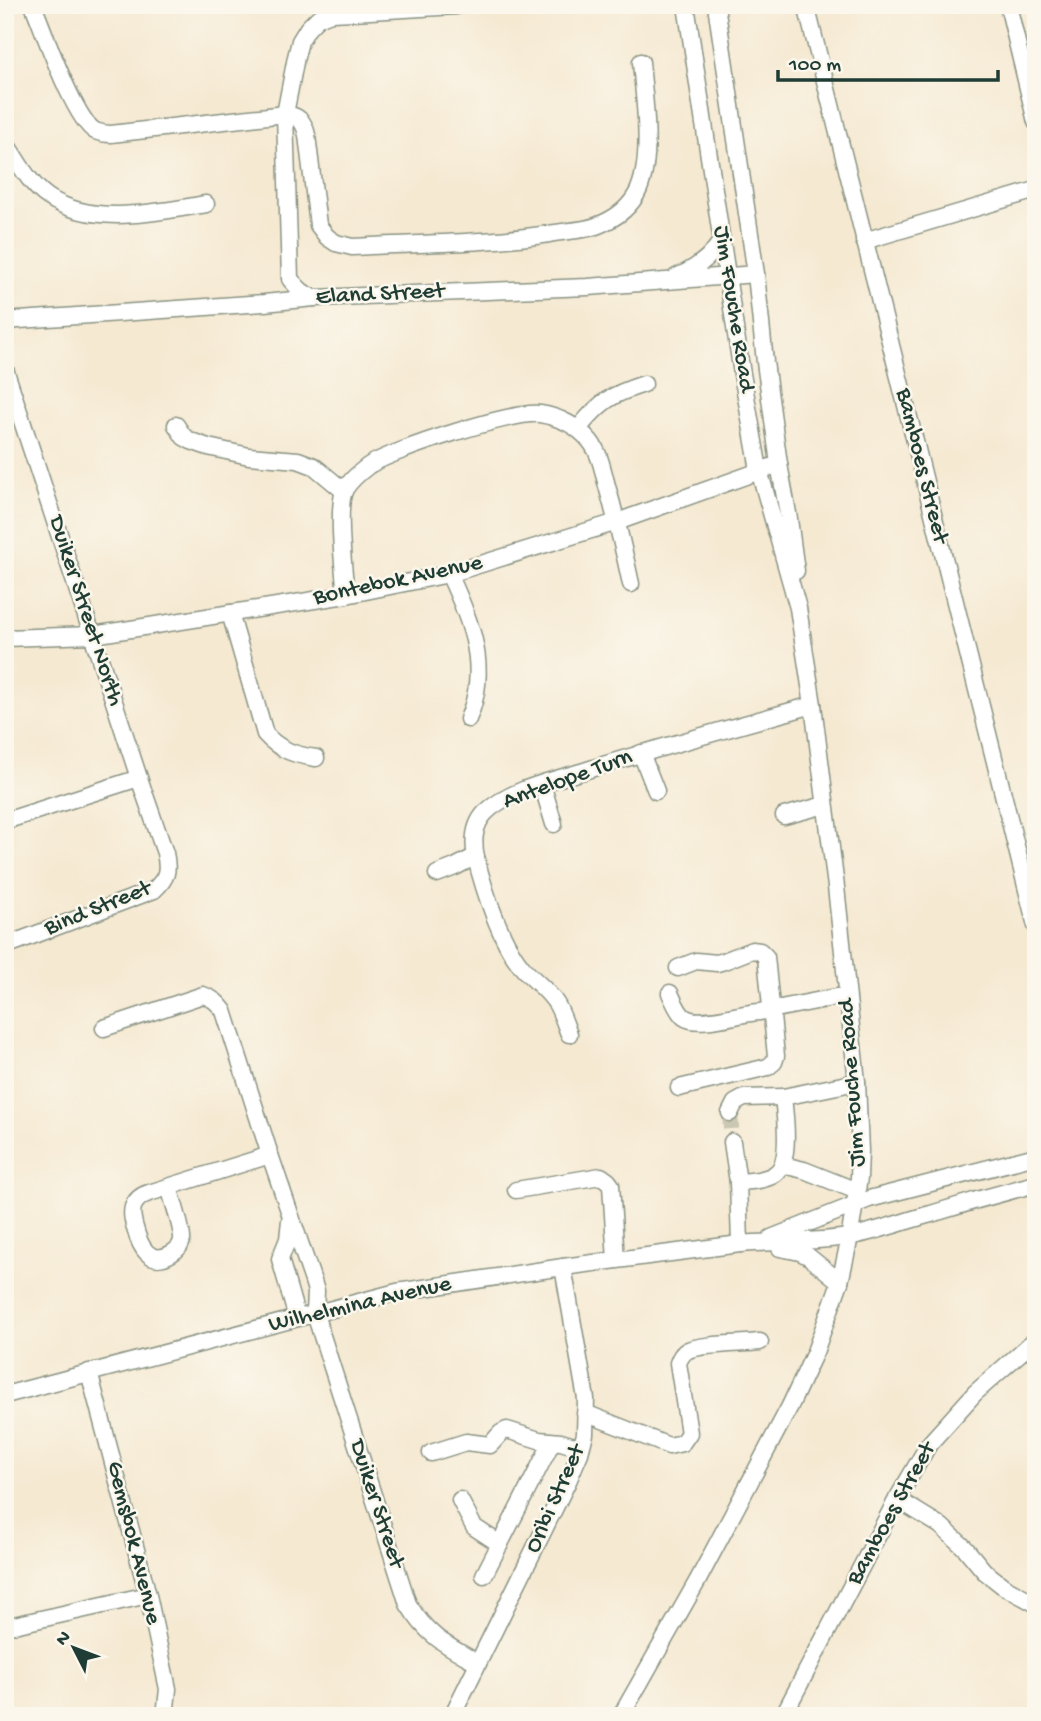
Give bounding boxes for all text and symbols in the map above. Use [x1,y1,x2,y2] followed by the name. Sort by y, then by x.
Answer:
[778,38,999,82] scale bar
[788,54,841,79] text: 100 m
[706,224,761,396] street label: Jim Fouche Road
[315,277,447,313] street label: Eland Street
[887,385,955,549] street label: Bamboes Street
[40,510,129,710] street label: Duiker Street North
[310,549,486,613] street label: Bontebok Avenue
[499,743,637,817] street label: Antelope Turn
[39,874,158,944] street label: Bind Street
[833,996,873,1168] street label: Jim Fouche Road
[266,1270,455,1340] street label: Wilhelmina Avenue
[341,1434,411,1574] street label: Duiker Street
[840,1436,944,1591] street label: Bamboes Street
[519,1438,594,1558] street label: Oribi Street
[99,1458,167,1628] street label: Gemsbok Avenue
[38,1612,108,1682] north arrow
[51,1627,77,1651] text: N

